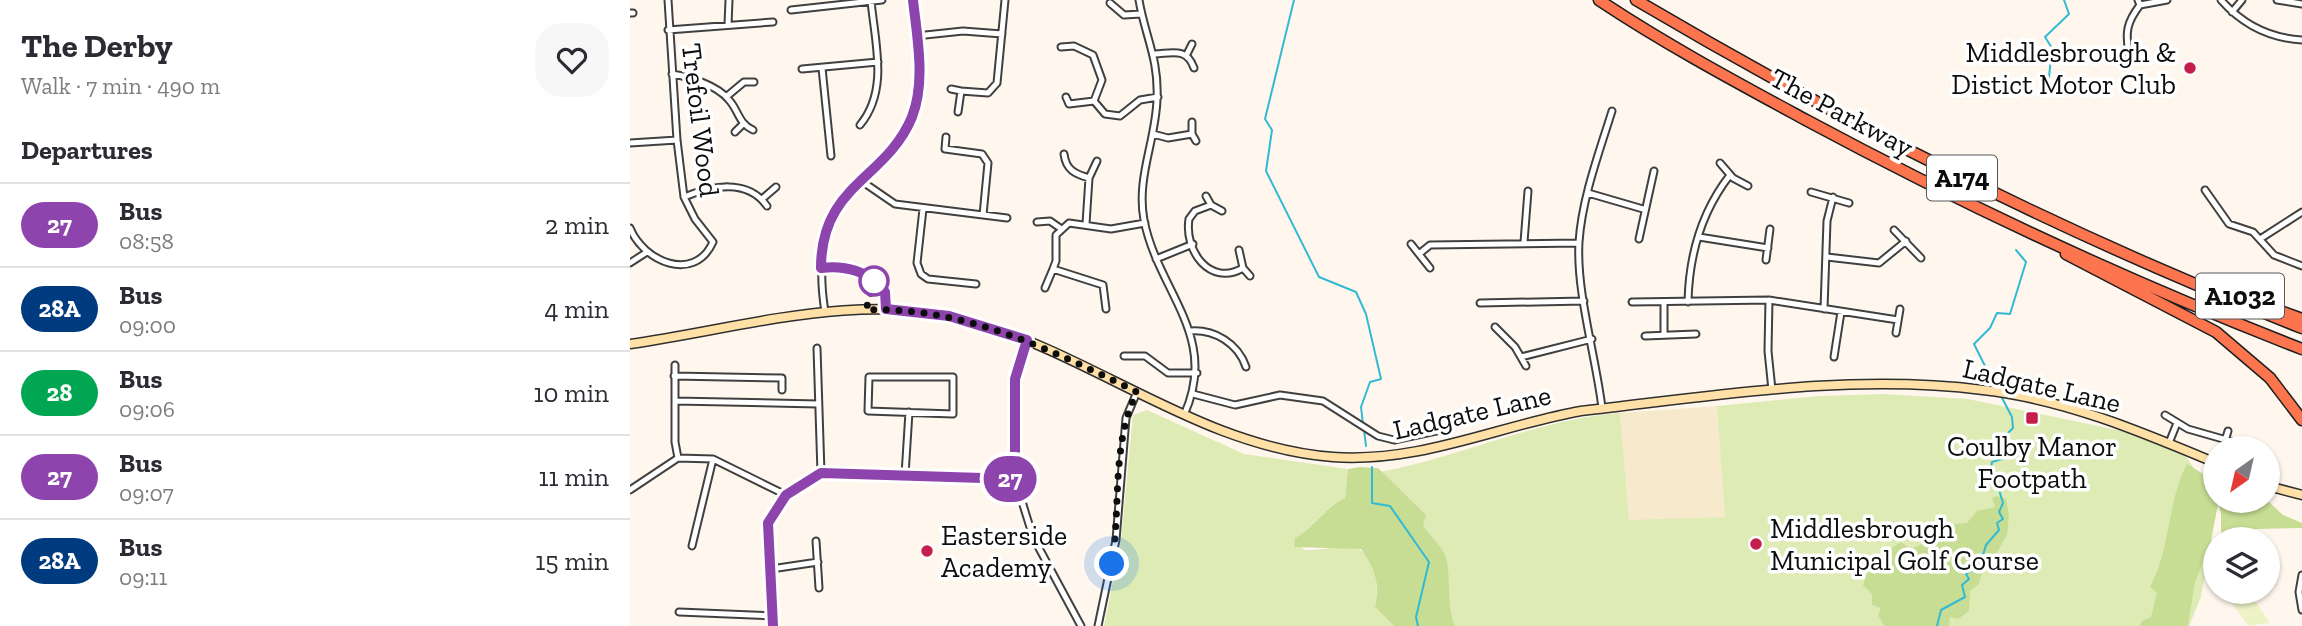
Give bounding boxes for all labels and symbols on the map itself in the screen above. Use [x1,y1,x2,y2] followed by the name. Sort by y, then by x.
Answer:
[1951,36,2176,101] place label: Middlesbrough & Distict Motor Club
[675,41,726,199] street label: Trefoil Wood
[2182,60,2198,76] marker: Middlesbrough & Distict Motor Club
[1765,61,1919,164] street label: The Parkway
[1927,155,1997,200] road number: A174
[859,266,889,296] unlabelled marker
[2196,274,2284,318] road number: A1032
[1960,351,2124,420] street label: Ladgate Lane
[1390,378,1554,447] street label: Ladgate Lane
[2024,410,2040,426] marker: Coulby Manor Footpath
[1947,430,2117,495] place label: Coulby Manor Footpath
[2203,436,2280,513] north arrow
[978,456,1042,502] line badge: 27
[1770,512,2039,577] place label: Middlesbrough Municipal Golf Course
[941,519,1067,584] place label: Easterside Academy
[1748,536,1764,552] marker: Middlesbrough Municipal Golf Course
[919,543,935,559] marker: Easterside Academy
[1094,546,1129,581] your location

